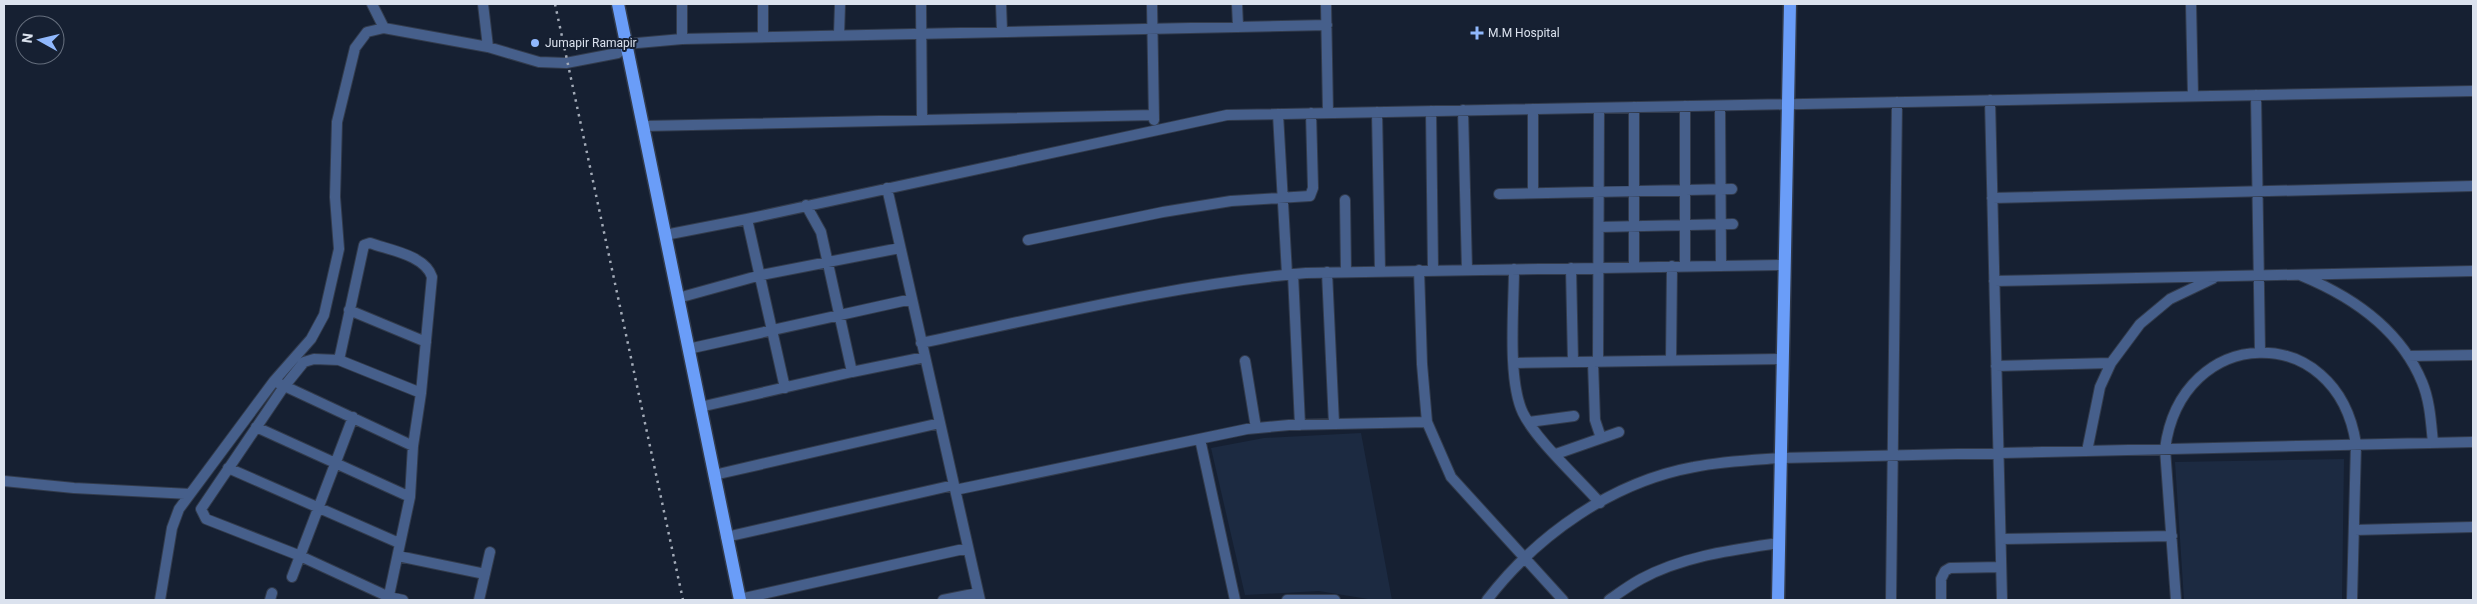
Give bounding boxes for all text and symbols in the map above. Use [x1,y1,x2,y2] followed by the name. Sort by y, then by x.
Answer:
[15,15,65,65] north arrow
[1470,26,1484,40] marker: M.M Hospital
[1488,26,1560,40] place label: M.M Hospital
[19,32,36,44] text: N
[545,36,637,50] place label: Jumapir Ramapir
[529,37,541,49] marker: Jumapir Ramapir

